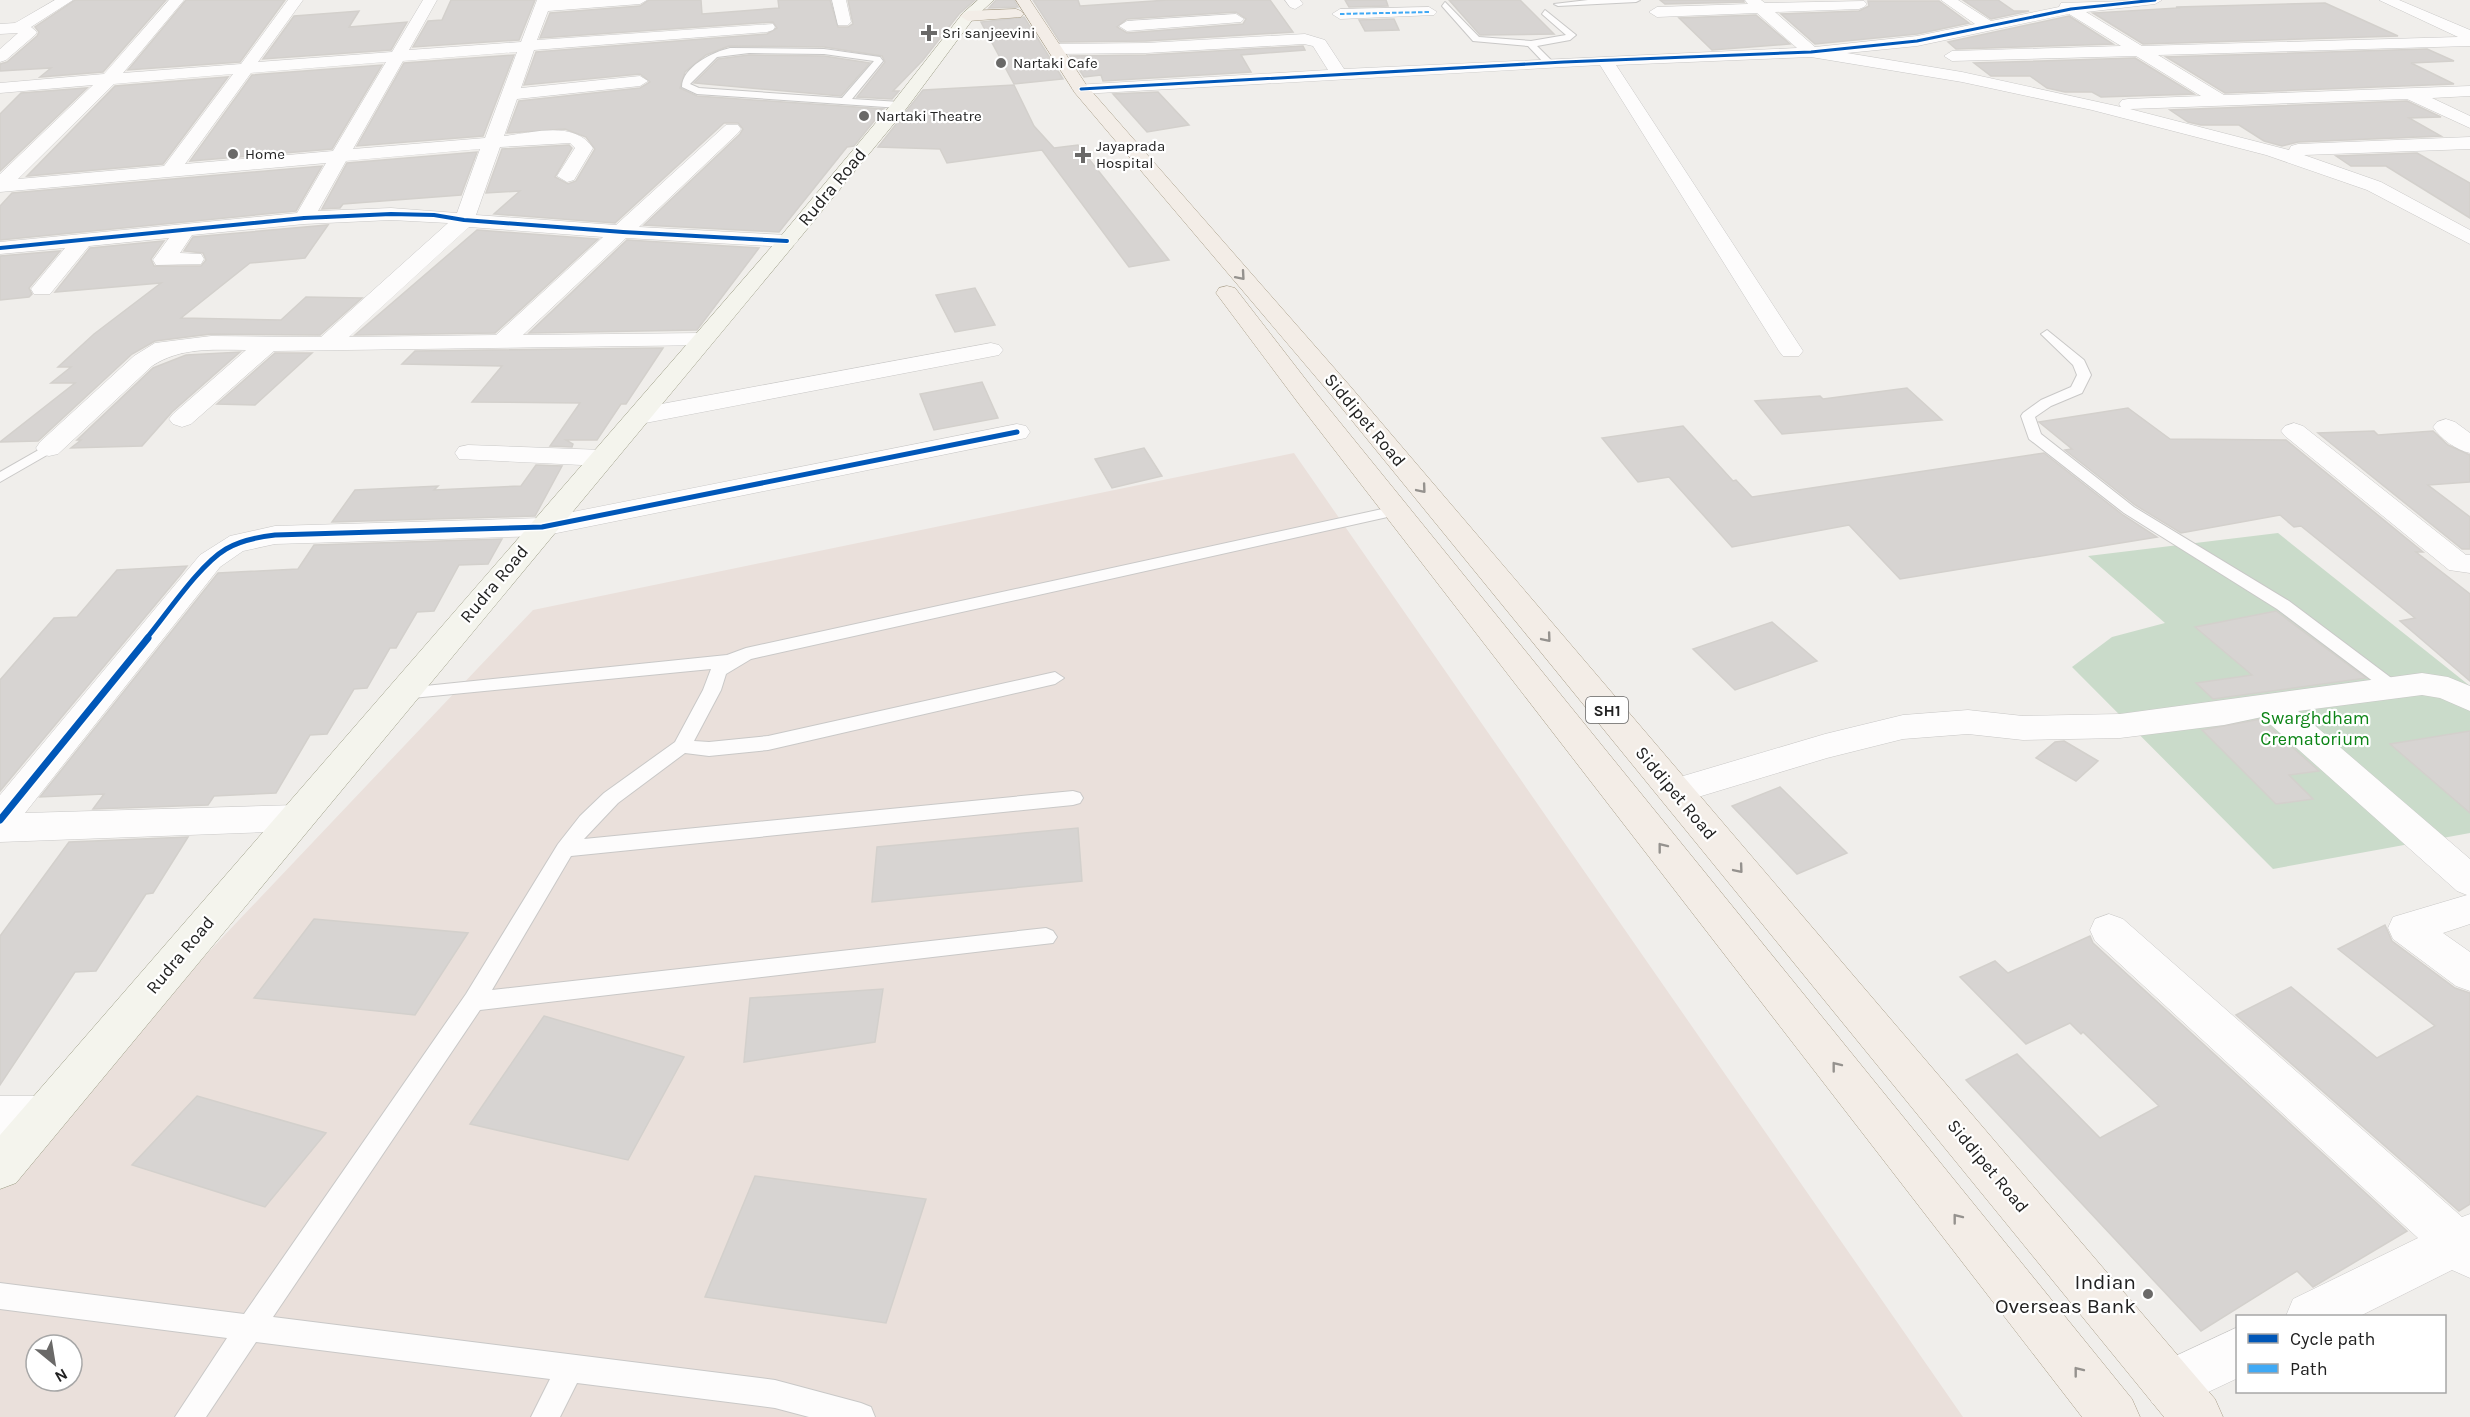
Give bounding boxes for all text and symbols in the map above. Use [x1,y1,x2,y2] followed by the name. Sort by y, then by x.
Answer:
[920,24,938,42] marker: Sri sanjeevini
[942,24,1035,42] place label: Sri sanjeevini
[1013,54,1098,72] place label: Nartaki Cafe
[994,56,1008,70] marker: Nartaki Cafe
[876,107,982,125] place label: Nartaki Theatre
[857,109,871,123] marker: Nartaki Theatre
[1096,137,1165,172] place label: Jayaprada Hospital
[793,144,871,230] street label: Rudra Road
[245,145,285,163] place label: Home
[1074,146,1092,164] marker: Jayaprada Hospital
[226,147,240,161] marker: Home
[1234,269,1245,280] one-way arrow
[1320,369,1410,471] street label: Siddipet Road
[1415,482,1426,493] one-way arrow
[455,541,533,627] street label: Rudra Road
[1540,631,1551,642] one-way arrow
[1586,697,1628,723] road number: SH1
[2260,707,2370,750] park label: Swarghdham Crematorium
[1631,742,1721,844] street label: Siddipet Road
[1659,843,1670,854] one-way arrow
[1732,862,1743,873] one-way arrow
[141,912,219,998] street label: Rudra Road
[1832,1061,1843,1072] one-way arrow
[1943,1115,2033,1217] street label: Siddipet Road
[1953,1214,1964,1225] one-way arrow
[1995,1270,2136,1318] place label: Indian Overseas Bank
[2141,1287,2155,1301] marker: Indian Overseas Bank
[2236,1315,2446,1393] legend
[2290,1328,2375,1350] text: Cycle path
[24,1333,84,1393] north arrow
[2290,1358,2328,1380] text: Path
[52,1364,71,1387] text: N
[2075,1367,2086,1378] one-way arrow

